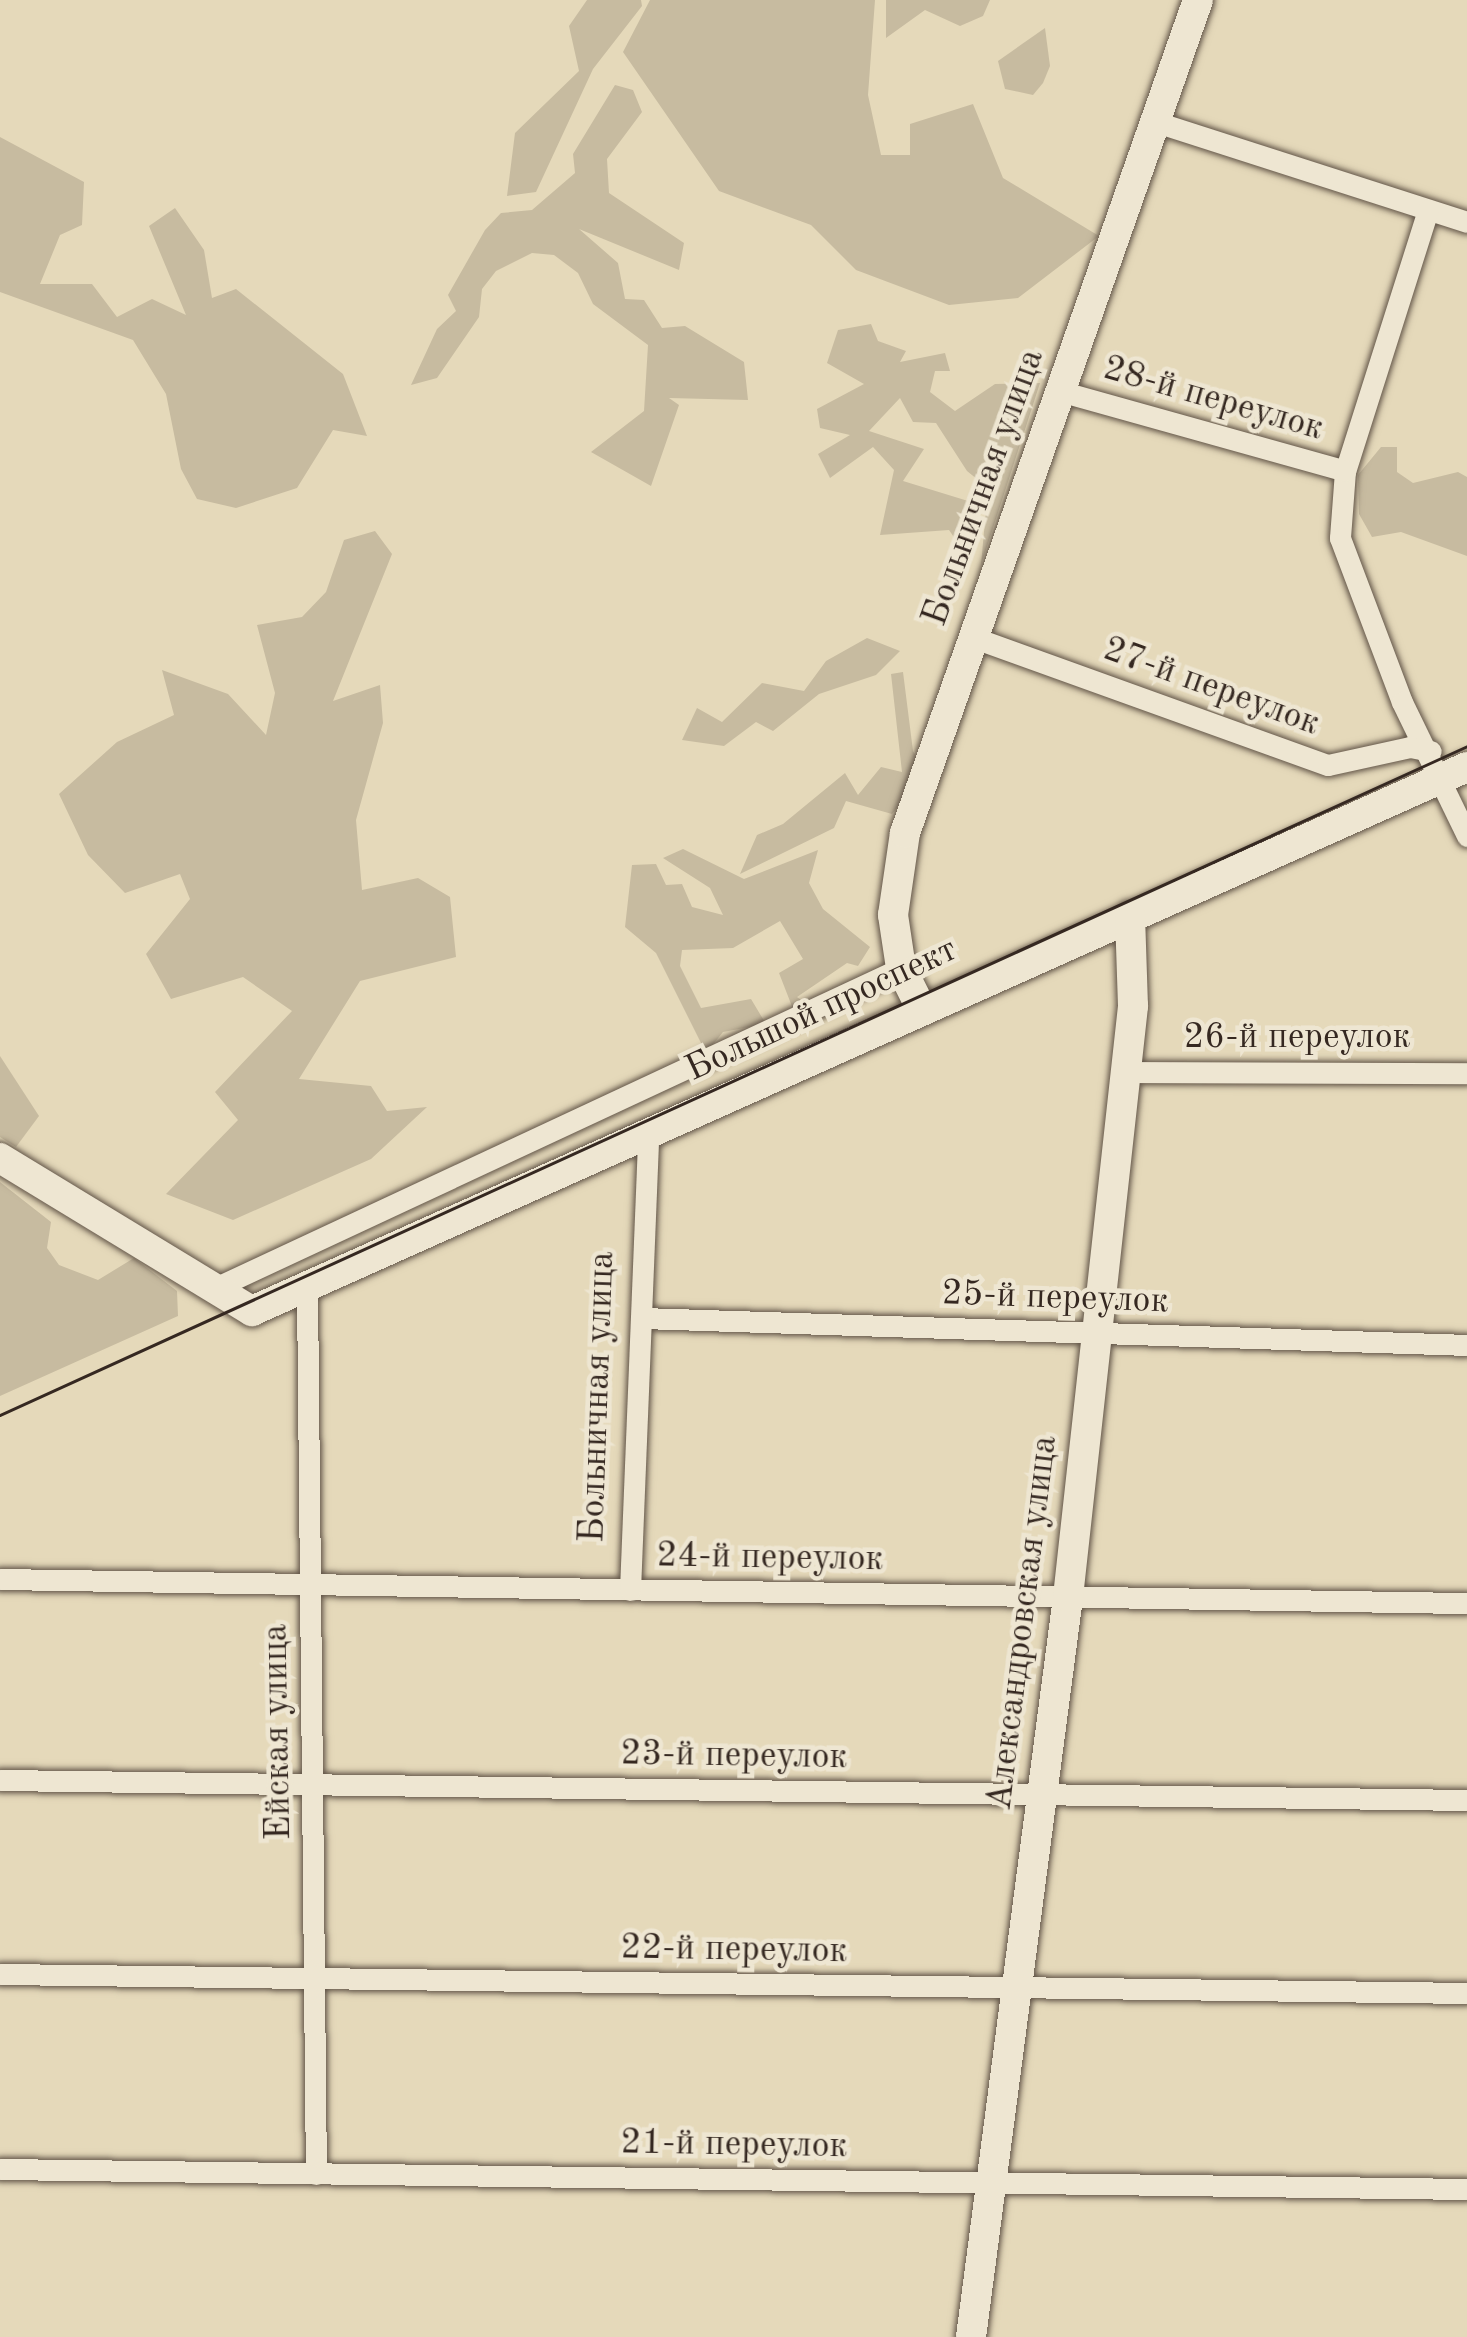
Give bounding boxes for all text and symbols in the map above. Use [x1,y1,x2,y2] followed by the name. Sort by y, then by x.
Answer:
[915,343,1055,633] street label: Больничная улица
[1098,348,1328,452] street label: 28-й переулок
[1097,629,1325,747] street label: 27-й переулок
[679,929,965,1093] street label: Большой проспект
[1183,1017,1411,1061] street label: 26-й переулок
[572,1250,626,1544] street label: Больничная улица
[941,1273,1169,1325] street label: 25-й переулок
[980,1433,1068,1813] street label: Александровская улица
[656,1535,884,1583] street label: 24-й переулок
[256,1623,302,1841] street label: Ейская улица
[620,1733,848,1781] street label: 23-й переулок
[620,1927,848,1975] street label: 22-й переулок
[620,2122,848,2170] street label: 21-й переулок

